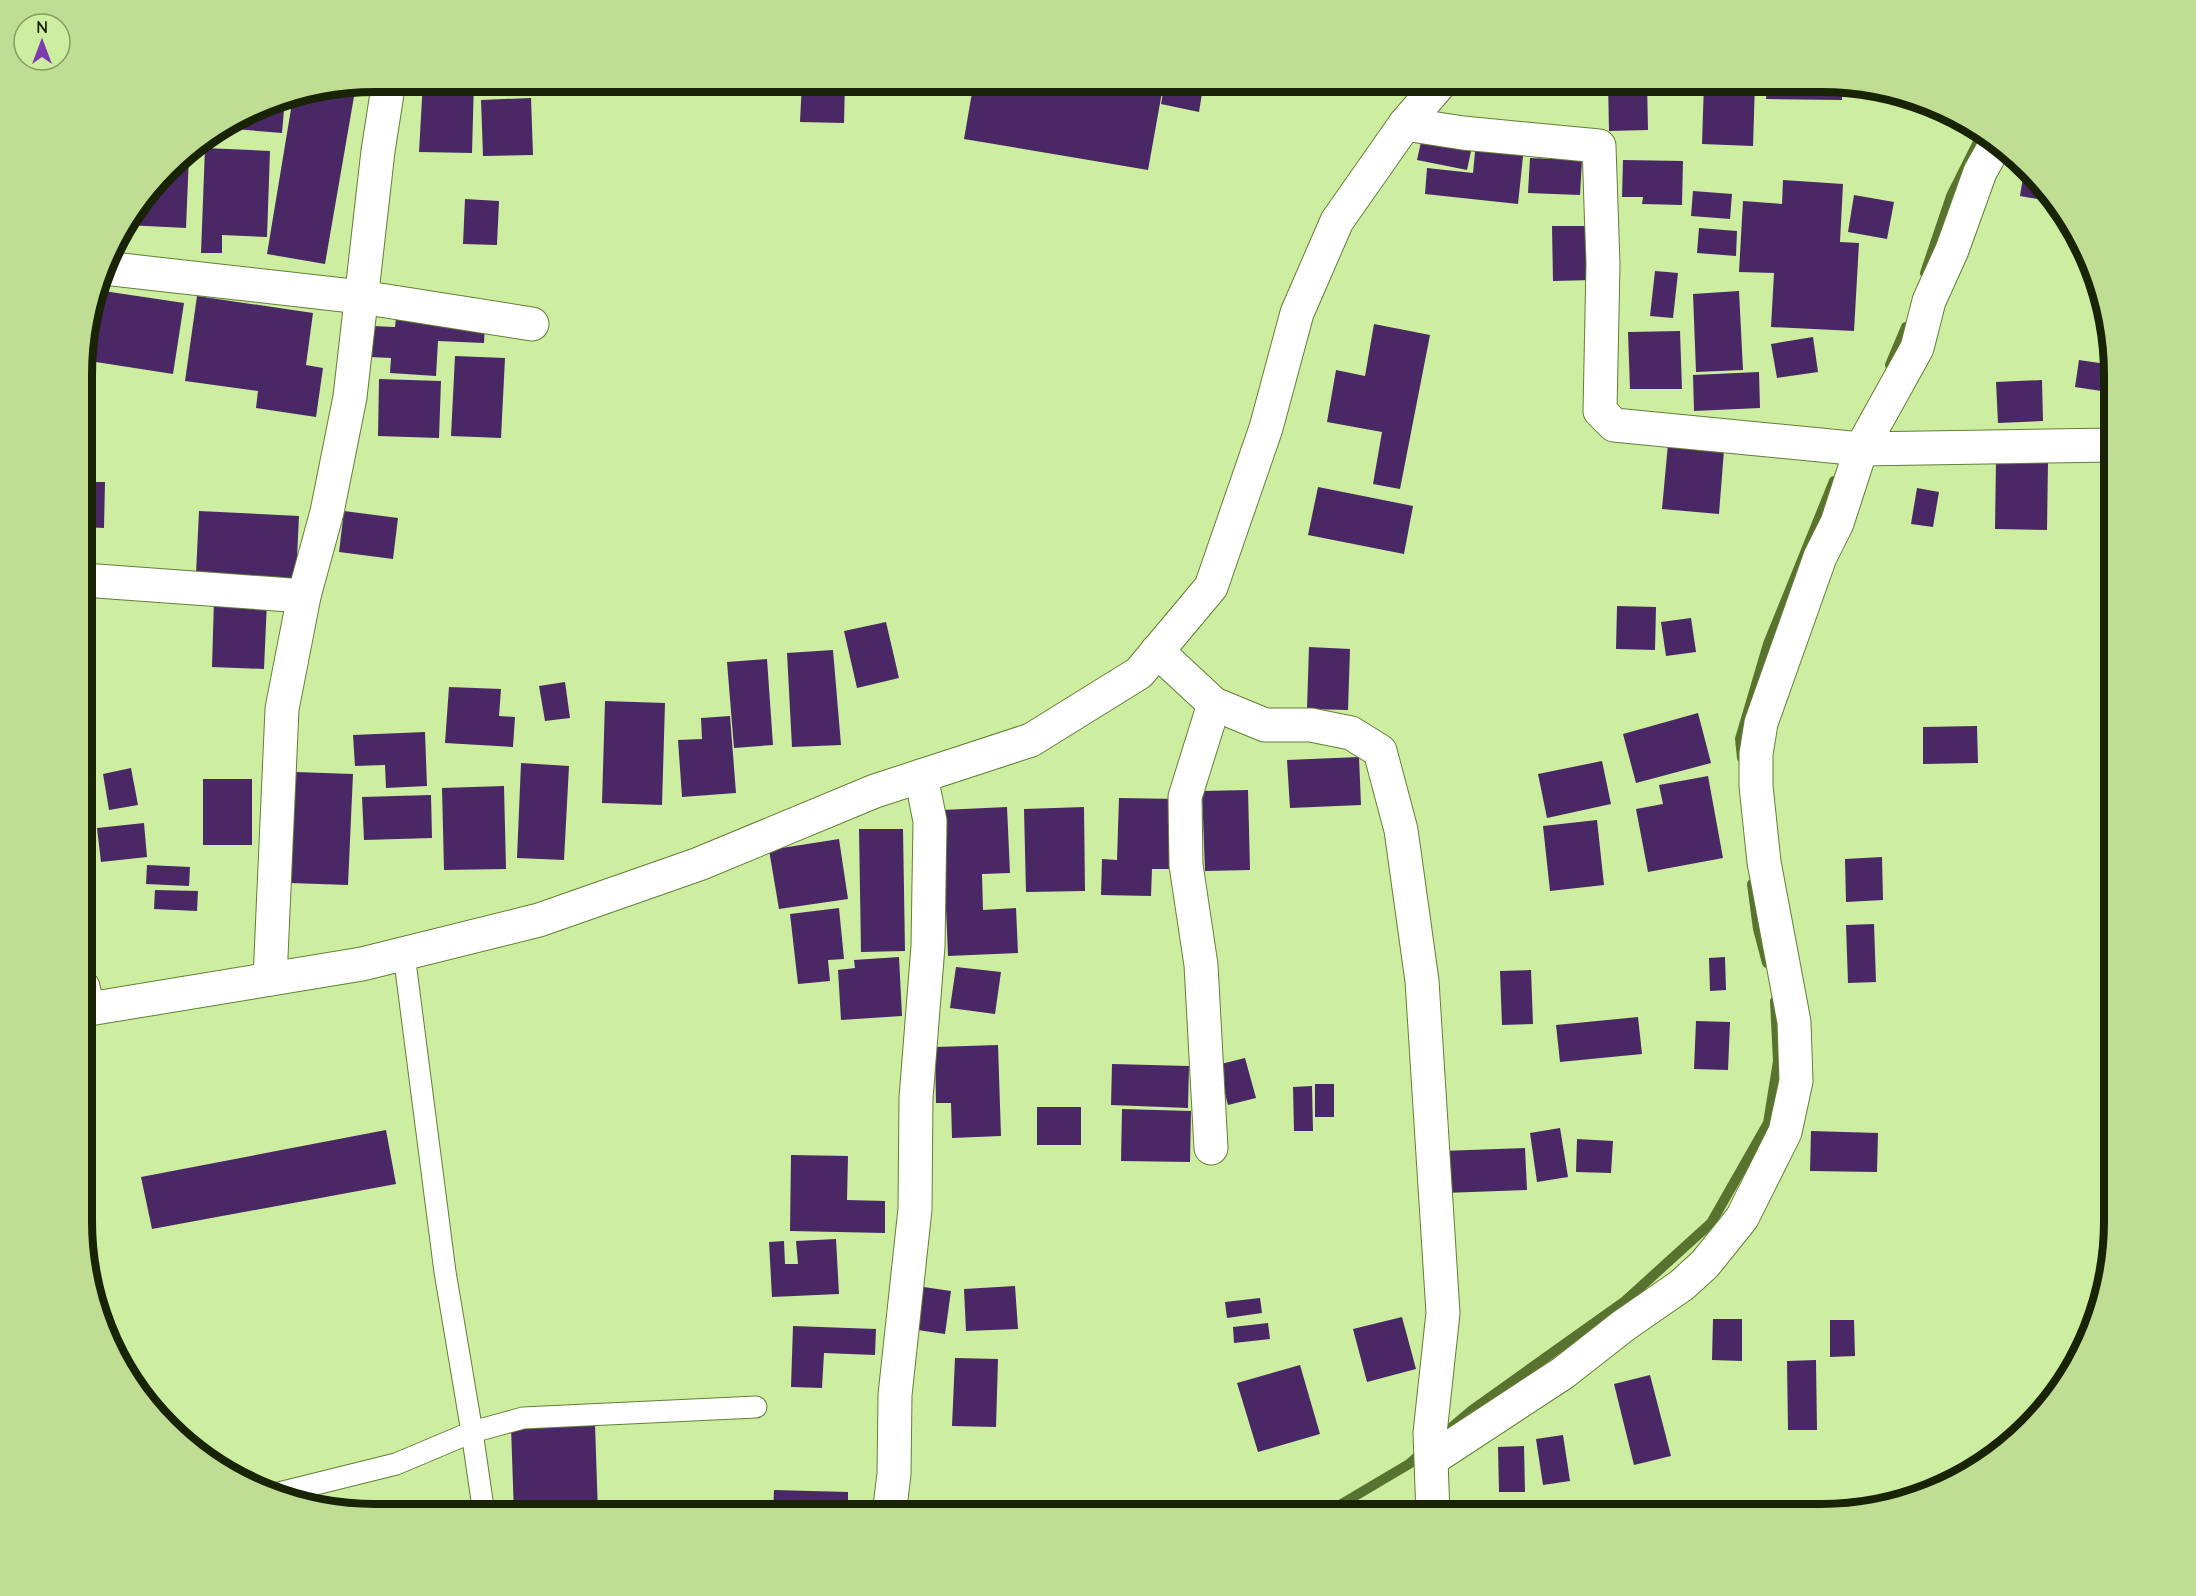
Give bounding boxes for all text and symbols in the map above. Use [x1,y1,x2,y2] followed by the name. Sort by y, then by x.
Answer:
[12,12,72,72] north arrow
[36,17,48,37] text: N

